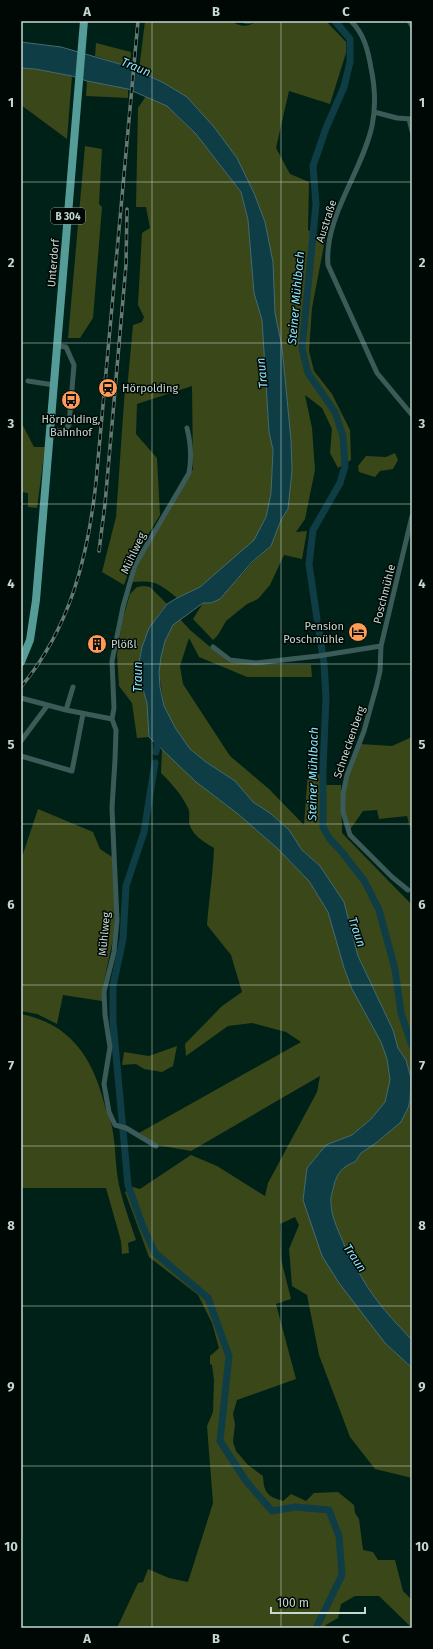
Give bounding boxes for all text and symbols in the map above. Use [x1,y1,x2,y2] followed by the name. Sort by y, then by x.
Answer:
[82,4,91,19] text: A
[212,4,220,19] text: B
[342,4,350,19] text: C
[119,55,153,79] water label: Traun
[8,95,14,110] text: 1
[419,95,425,110] text: 1
[313,198,339,244] street label: Austraße
[51,208,85,224] road number: B 304
[45,237,62,288] street label: Unterdorf
[285,251,307,346] water label: Steiner Mühlbach
[8,255,15,270] text: 2
[419,255,426,270] text: 2
[253,357,271,389] water label: Traun
[97,377,119,399] station icon: Hörpolding
[122,382,178,395] place label: Hörpolding
[60,389,82,411] bus stop icon: Hörpolding, Bahnhof
[42,413,101,439] place label: Hörpolding, Bahnhof
[7,416,15,431] text: 3
[418,416,426,431] text: 3
[118,530,149,576] street label: Mühlweg
[371,563,398,625] street label: Poschmühle
[7,576,15,591] text: 4
[418,576,426,591] text: 4
[283,620,344,646] place label: Pension Poschmühle
[347,621,369,643] hotel icon: Pension Poschmühle
[86,633,108,655] building icon: Plößl
[111,638,137,651] place label: Plößl
[131,662,145,692] water label: Traun
[331,704,368,780] street label: Schneckenberg
[305,727,321,822] water label: Steiner Mühlbach
[8,737,15,752] text: 5
[419,737,426,752] text: 5
[7,897,15,912] text: 6
[418,897,426,912] text: 6
[96,911,113,957] street label: Mühlweg
[345,915,369,949] water label: Traun
[8,1058,14,1073] text: 7
[419,1058,425,1073] text: 7
[7,1218,15,1233] text: 8
[418,1218,426,1233] text: 8
[341,1241,369,1275] water label: Traun
[7,1379,15,1394] text: 9
[418,1379,426,1394] text: 9
[4,1539,18,1554] text: 10
[415,1539,429,1554] text: 10
[271,1589,365,1615] scale bar
[277,1596,309,1610] text: 100 m
[82,1631,91,1646] text: A
[212,1631,220,1646] text: B
[342,1631,350,1646] text: C

